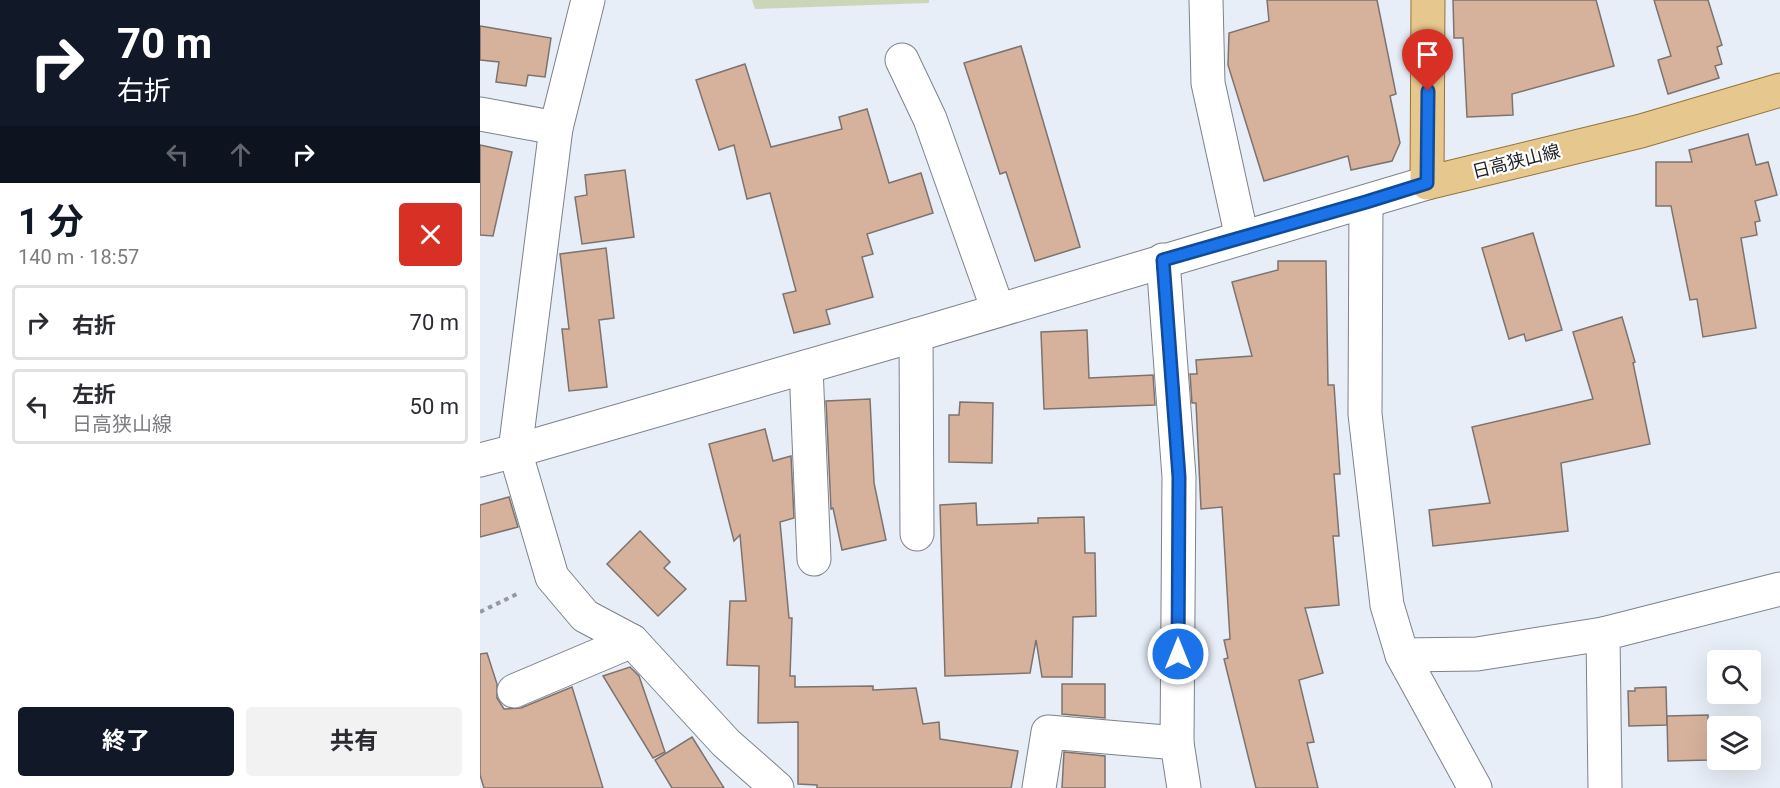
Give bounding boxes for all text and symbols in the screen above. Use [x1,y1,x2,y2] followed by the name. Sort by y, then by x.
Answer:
[117,19,212,68] text: 70 m
[18,24,96,102] icon: right
[1402,29,1453,91] pin
[1411,38,1444,71] icon: arrive
[117,75,171,107] text: 右折
[161,138,194,171] icon: left
[224,138,257,171] icon: ahead
[287,138,320,171] icon: right
[1470,140,1562,182] street label: 日高狭山線
[18,201,84,243] text: 1 分
[399,203,462,266] button: close
[18,245,139,269] text: 140 m · 18:57
[21,306,54,339] icon: right
[410,310,459,335] text: 70 m
[72,313,116,338] text: 右折
[72,382,116,407] text: 左折
[21,390,54,423] icon: left
[410,394,459,419] text: 50 m
[72,412,172,436] text: 日高狭山線
[1146,622,1210,686] position arrow
[1707,650,1761,770] map controls
[1707,650,1761,704] button: search
[18,707,234,776] button: 終了
[246,707,462,776] button: 共有
[1707,716,1761,770] button: layers

